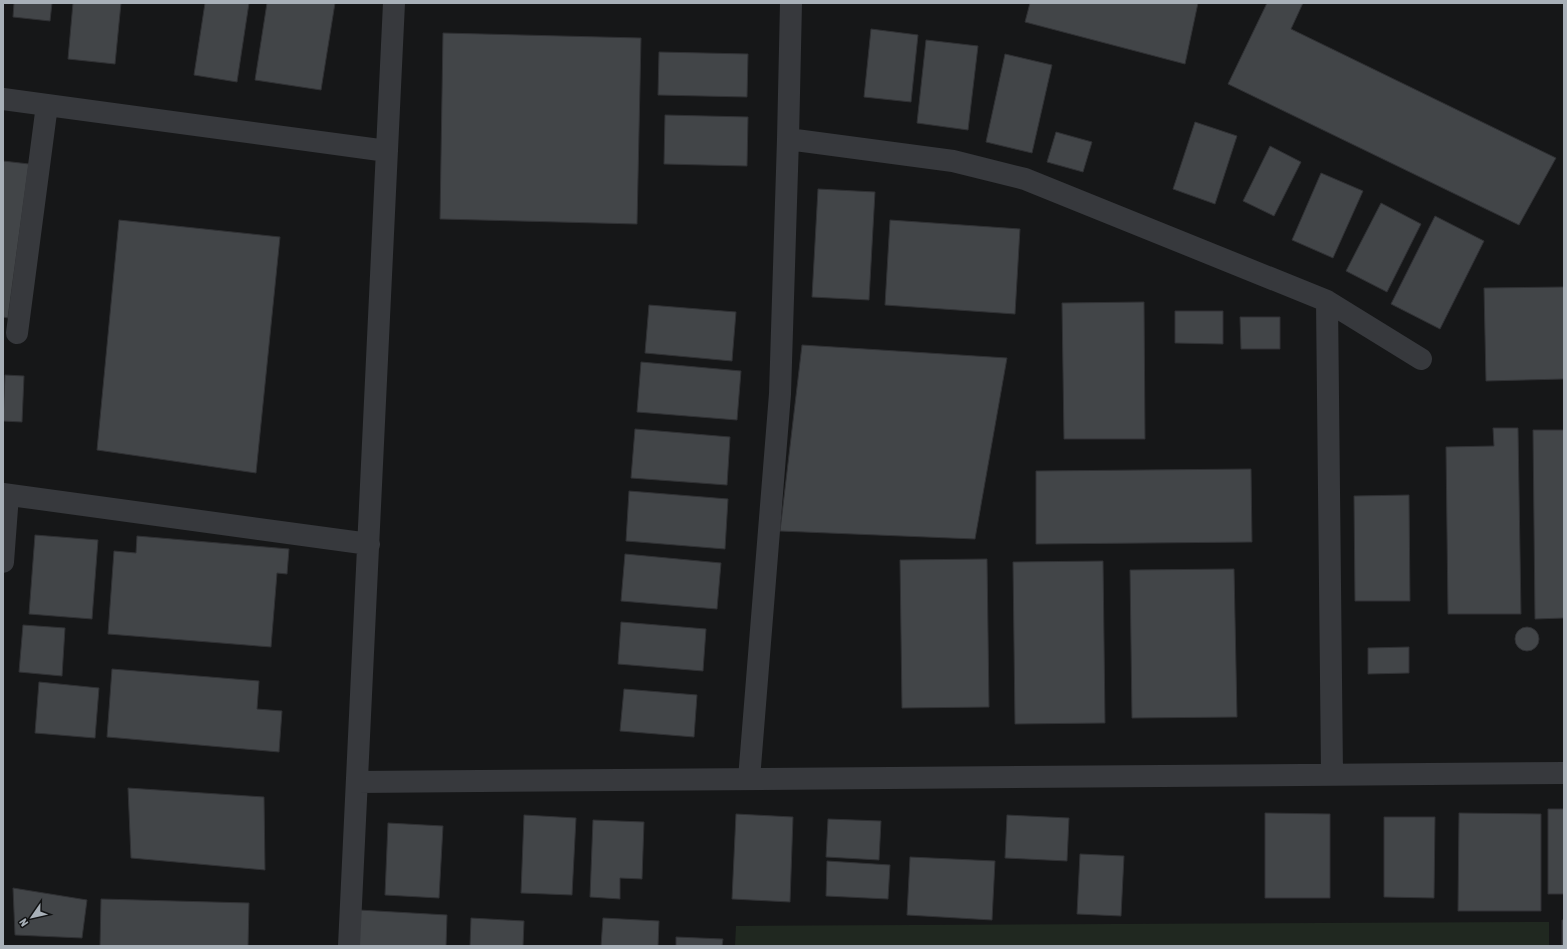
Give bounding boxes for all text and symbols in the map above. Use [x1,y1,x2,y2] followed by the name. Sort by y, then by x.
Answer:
[12,897,52,937] north arrow
[17,917,31,929] text: N

